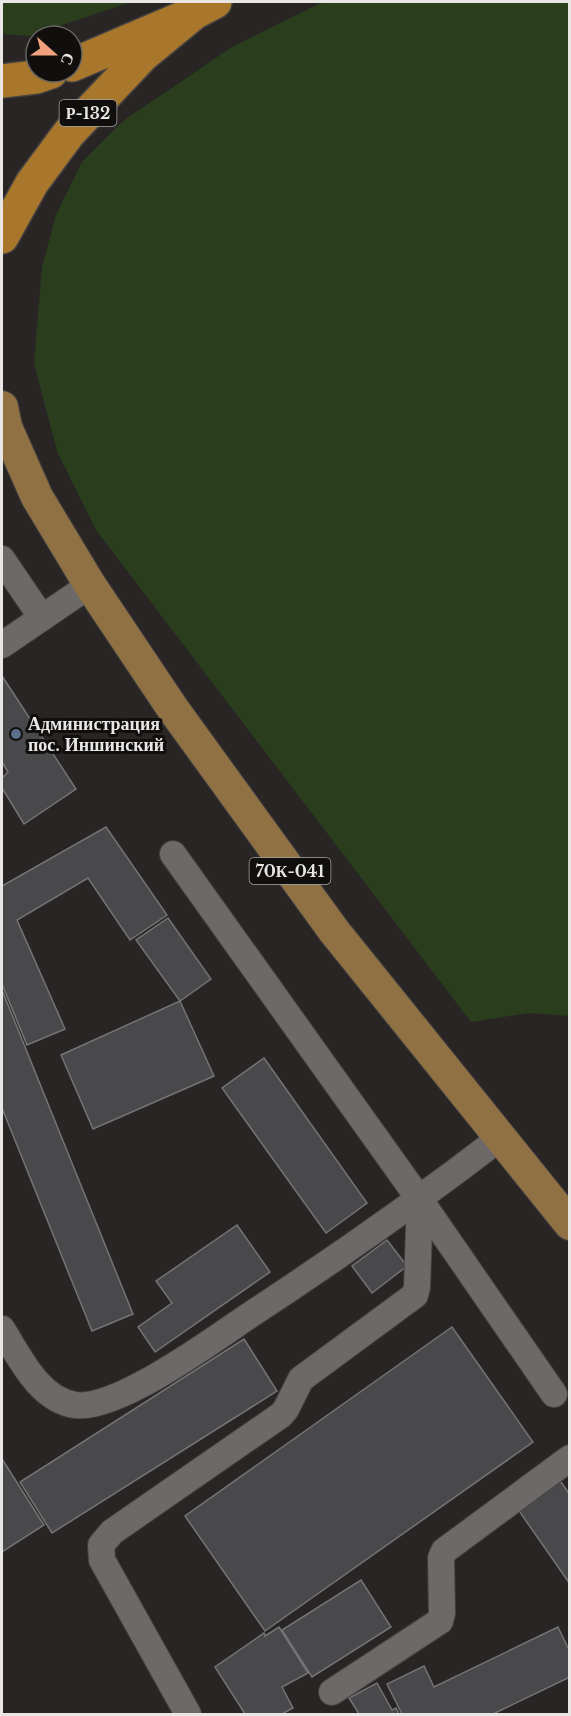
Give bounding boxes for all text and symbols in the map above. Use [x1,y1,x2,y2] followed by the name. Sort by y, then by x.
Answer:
[24,24,84,84] north arrow
[57,50,79,68] text: С
[60,100,116,126] road number: Р-132
[28,713,164,756] place label: Администрация пос. Иншинский
[9,727,23,741] marker: Администрация пос. Иншинский
[250,858,330,884] road number: 70К-041

